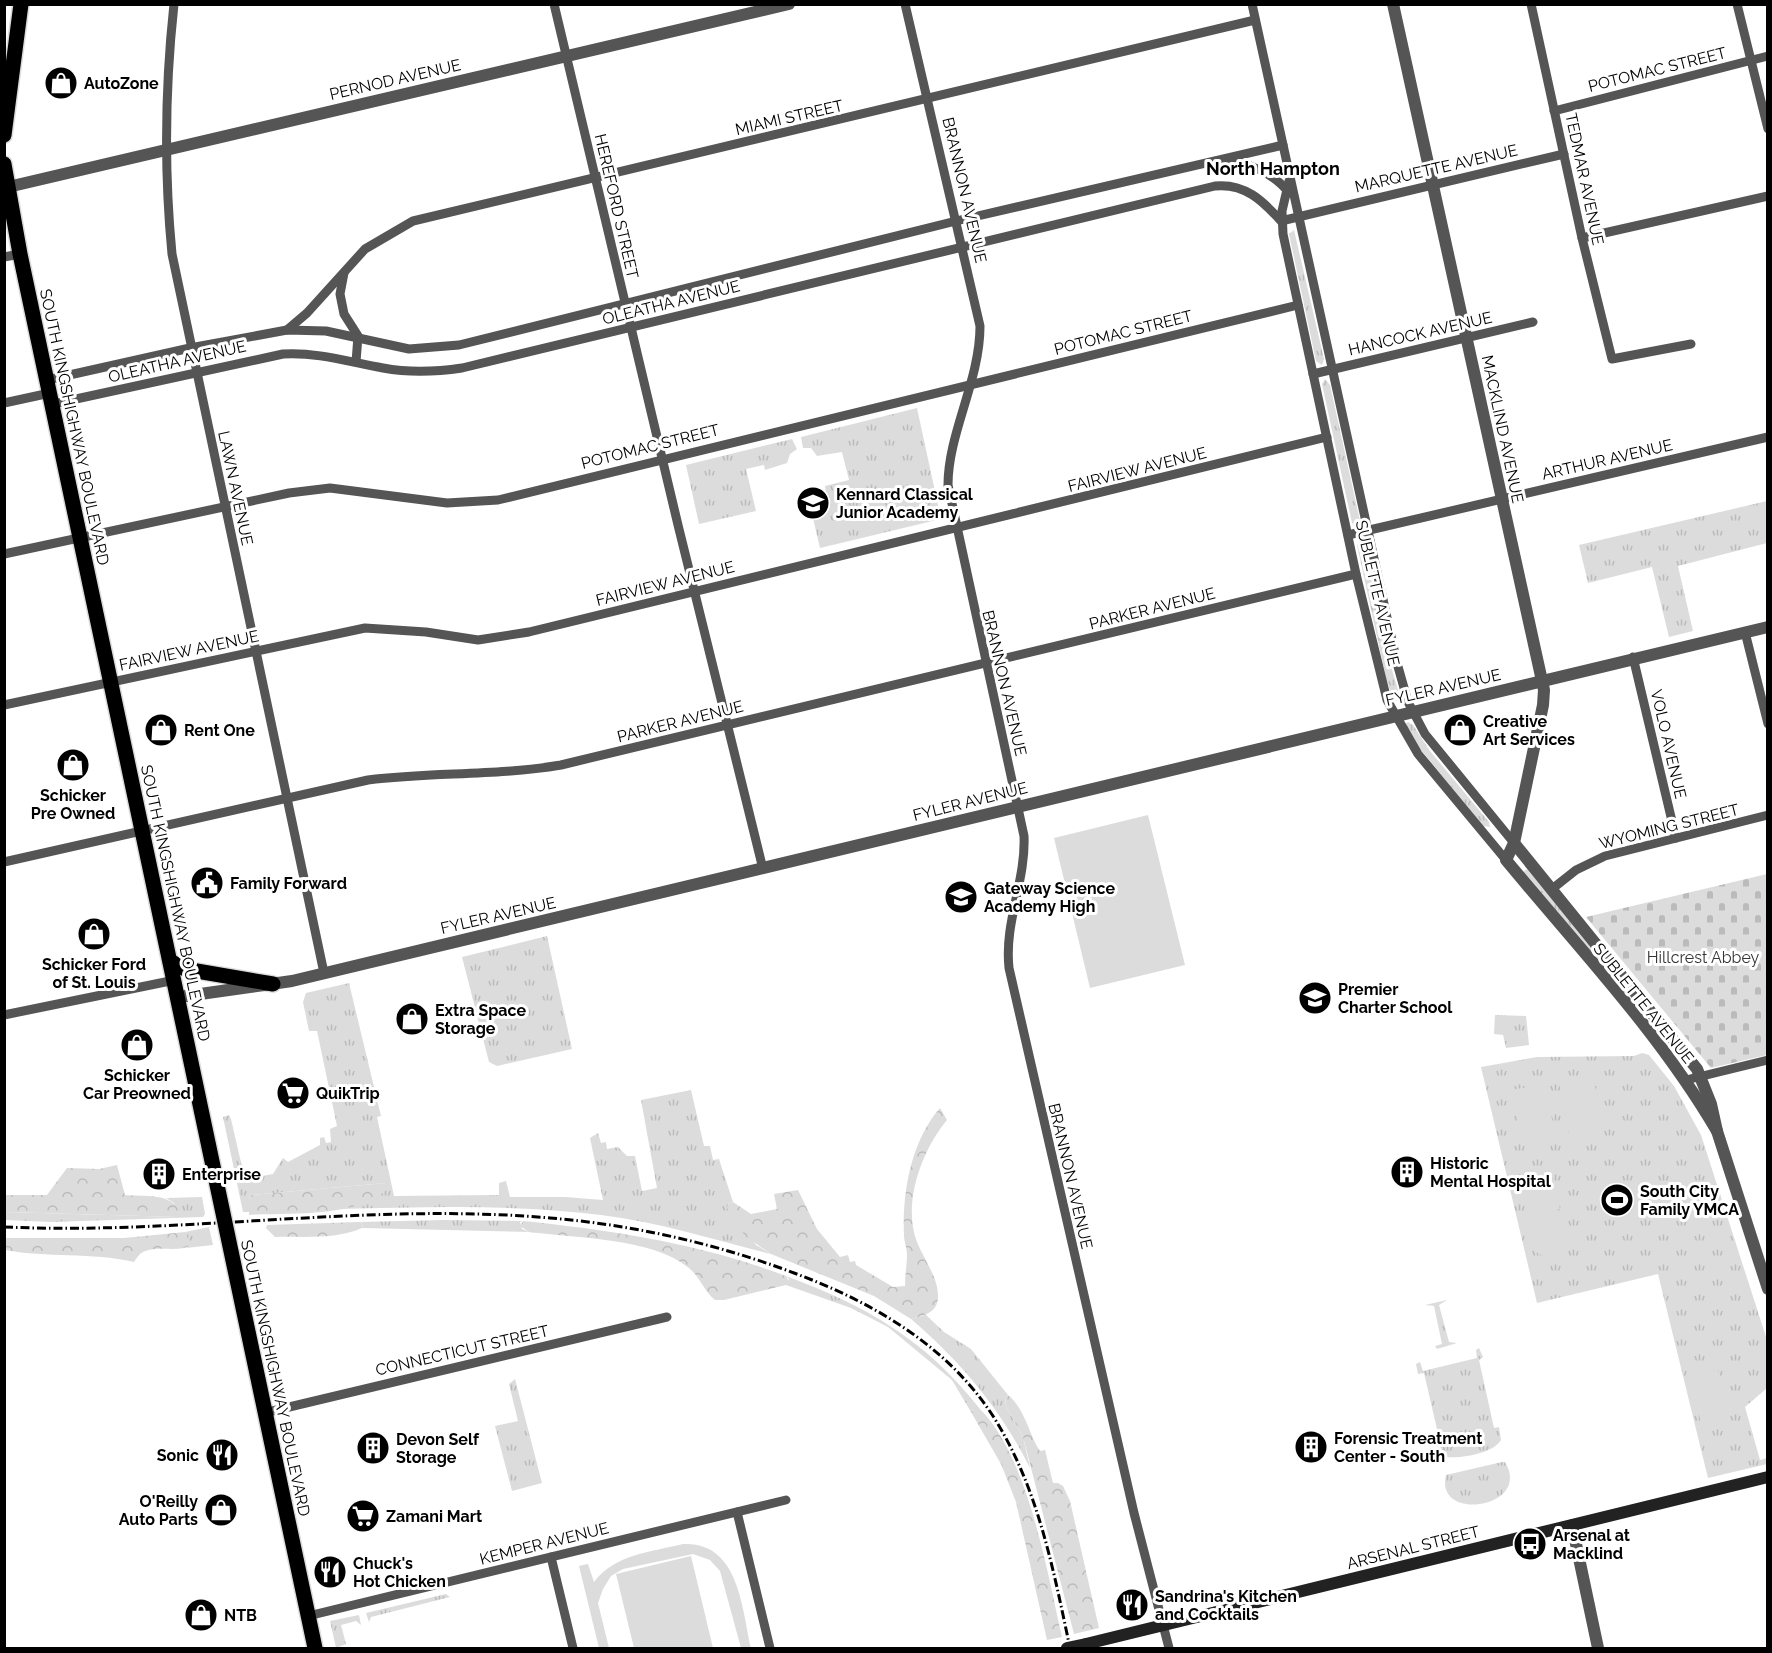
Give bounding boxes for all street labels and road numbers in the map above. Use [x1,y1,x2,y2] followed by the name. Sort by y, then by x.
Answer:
[1586,43,1728,96] street label: POTOMAC STREET
[328,55,463,104] street label: PERNOD AVENUE
[733,96,845,139] street label: MIAMI STREET
[1561,111,1608,247] street label: TEDMAR AVENUE
[938,115,991,265] street label: BRANNON AVENUE
[591,132,642,281] street label: HEREFORD STREET
[1353,140,1520,196] street label: MARQUETTE AVENUE
[600,276,742,329] street label: OLEATHA AVENUE
[36,287,113,567] street label: SOUTH KINGSHIGHWAY BOULEVARD
[1052,306,1194,359] street label: POTOMAC STREET
[1346,308,1494,359] street label: HANCOCK AVENUE
[106,336,248,387] street label: OLEATHA AVENUE
[1478,353,1528,505] street label: MACKLIND AVENUE
[579,420,721,473] street label: POTOMAC STREET
[214,429,257,547] street label: LAWN AVENUE
[1540,435,1675,484] street label: ARTHUR AVENUE
[1066,443,1209,496] street label: FAIRVIEW AVENUE
[1351,518,1404,668] street label: SUBLETTE AVENUE
[594,557,737,610] street label: FAIRVIEW AVENUE
[1087,584,1217,633] street label: PARKER AVENUE
[978,608,1031,758] street label: BRANNON AVENUE
[117,626,261,675] street label: FAIRVIEW AVENUE
[1384,665,1503,710] street label: FYLER AVENUE
[1647,688,1690,801] street label: VOLO AVENUE
[615,697,745,746] street label: PARKER AVENUE
[137,763,214,1043] street label: SOUTH KINGSHIGHWAY BOULEVARD
[911,778,1030,825] street label: FYLER AVENUE
[1597,800,1741,853] street label: WYOMING STREET
[439,893,558,938] street label: FYLER AVENUE
[1589,939,1698,1067] street label: SUBLETTE AVENUE
[1044,1101,1097,1251] street label: BRANNON AVENUE
[237,1238,314,1518] street label: SOUTH KINGSHIGHWAY BOULEVARD
[374,1321,551,1380] street label: CONNECTICUT STREET
[478,1518,611,1569] street label: KEMPER AVENUE
[1345,1522,1482,1573] street label: ARSENAL STREET

